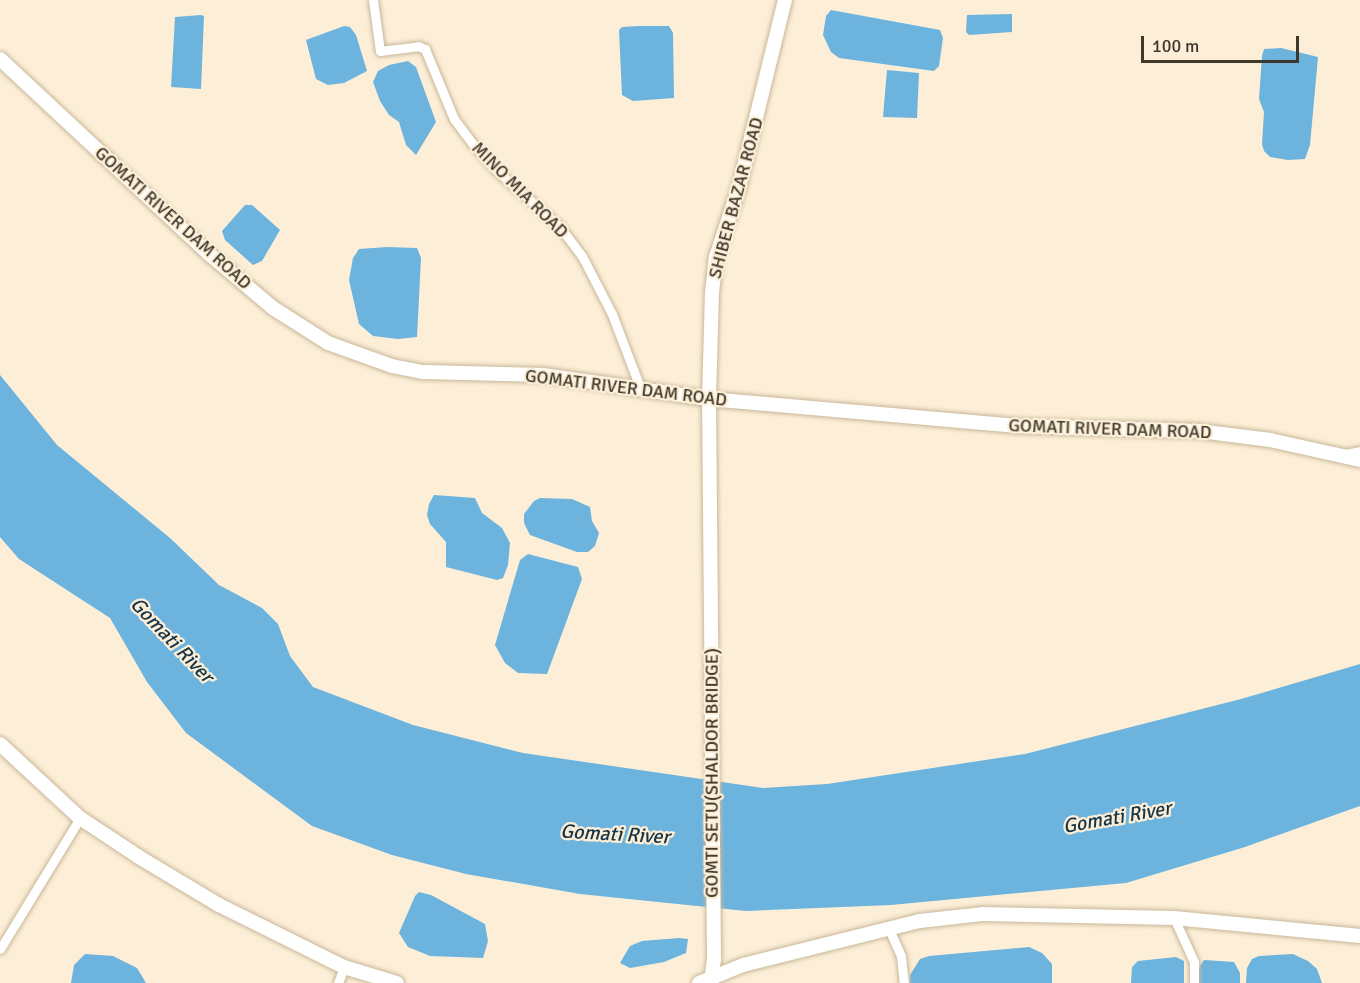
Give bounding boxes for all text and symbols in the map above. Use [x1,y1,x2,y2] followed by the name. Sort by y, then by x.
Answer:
[1144,24,1302,62] scale bar
[1152,35,1199,57] text: 100 m
[704,115,768,281] street label: SHIBER BAZAR ROAD
[467,137,573,243] street label: MINO MIA ROAD
[90,142,256,294] street label: GOMATI RIVER DAM ROAD
[524,365,728,411] street label: GOMATI RIVER DAM ROAD
[1008,415,1212,443] street label: GOMATI RIVER DAM ROAD
[125,592,219,688] water label: Gomati River
[701,648,723,898] street label: GOMTI SETU(SHALDOR BRIDGE)
[1061,796,1173,838] water label: Gomati River
[560,819,670,849] water label: Gomati River

